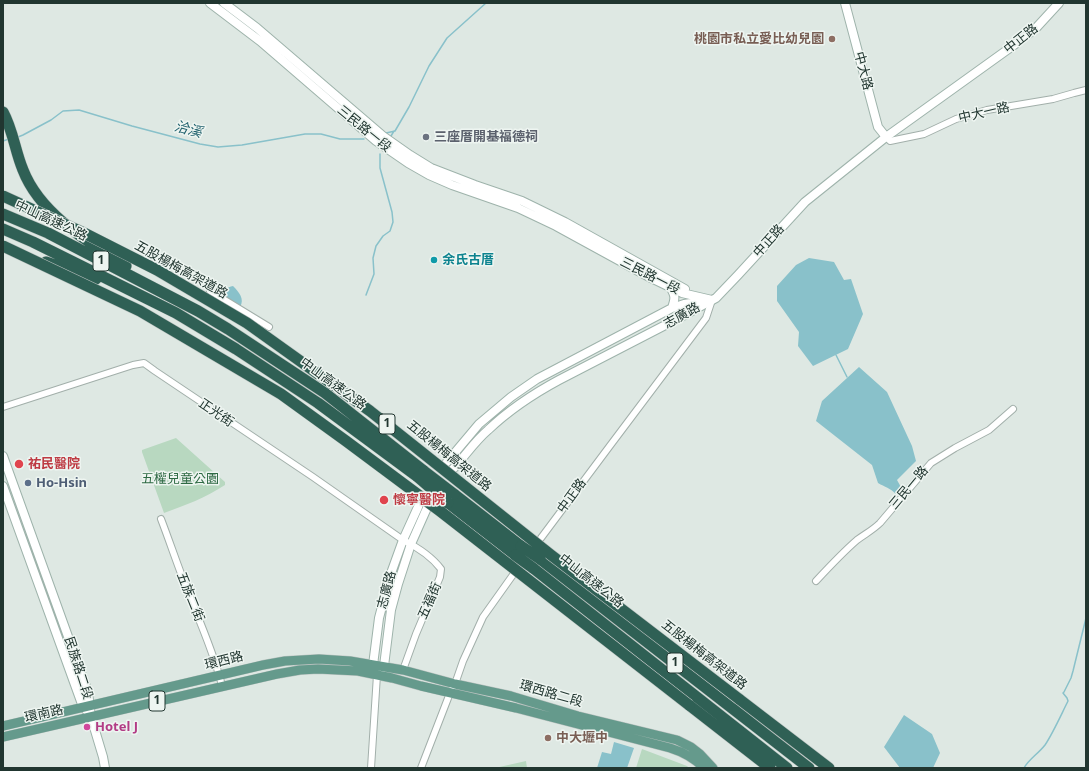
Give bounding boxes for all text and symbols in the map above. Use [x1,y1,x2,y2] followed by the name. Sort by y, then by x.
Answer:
[1001,21,1041,57] street label: 中正路
[694,31,824,47] place label: 桃園市私立愛比幼兒園
[827,34,837,44] marker: 桃園市私立愛比幼兒園
[850,50,876,92] street label: 中大路
[957,100,1011,126] street label: 中大一路
[334,102,394,156] street label: 三民路一段
[172,118,204,142] water label: 洽溪
[434,129,538,145] place label: 三座厝開基福德祠
[421,132,431,142] marker: 三座厝開基福德祠
[12,197,90,245] street label: 中山高速公路
[750,221,788,261] street label: 中正路
[132,238,230,302] street label: 五股楊梅高架道路
[93,251,109,271] road number: 1
[442,252,494,268] place label: 余氏古厝
[618,254,682,298] street label: 三民路一段
[429,255,439,265] marker: 余氏古厝
[661,300,703,332] street label: 志廣路
[297,355,369,413] street label: 中山高速公路
[195,396,237,430] street label: 正光街
[379,414,395,434] road number: 1
[404,417,494,495] street label: 五股楊梅高架道路
[28,456,80,472] place label: 祐民醫院
[13,458,25,470] marker: 祐民醫院
[886,463,932,513] street label: 三民一路
[141,471,219,487] park label: 五權兒童公園
[36,475,87,491] place label: Ho-Hsin
[554,476,590,516] street label: 中正路
[23,478,33,488] marker: Ho-Hsin
[393,492,445,508] place label: 懷寧醫院
[378,494,390,506] marker: 懷寧醫院
[555,551,627,611] street label: 中山高速公路
[374,569,400,611] street label: 志廣路
[173,570,207,624] street label: 五族二街
[415,580,445,622] street label: 五福街
[658,617,750,693] street label: 五股楊梅高架道路
[61,635,95,701] street label: 民族路二段
[203,649,245,673] street label: 環西路
[667,653,683,673] road number: 1
[518,678,584,710] street label: 環西路二段
[149,691,165,711] road number: 1
[23,702,65,726] street label: 環南路
[95,719,138,735] place label: Hotel J
[82,722,92,732] marker: Hotel J
[556,730,608,746] place label: 中大壢中
[543,733,553,743] marker: 中大壢中

